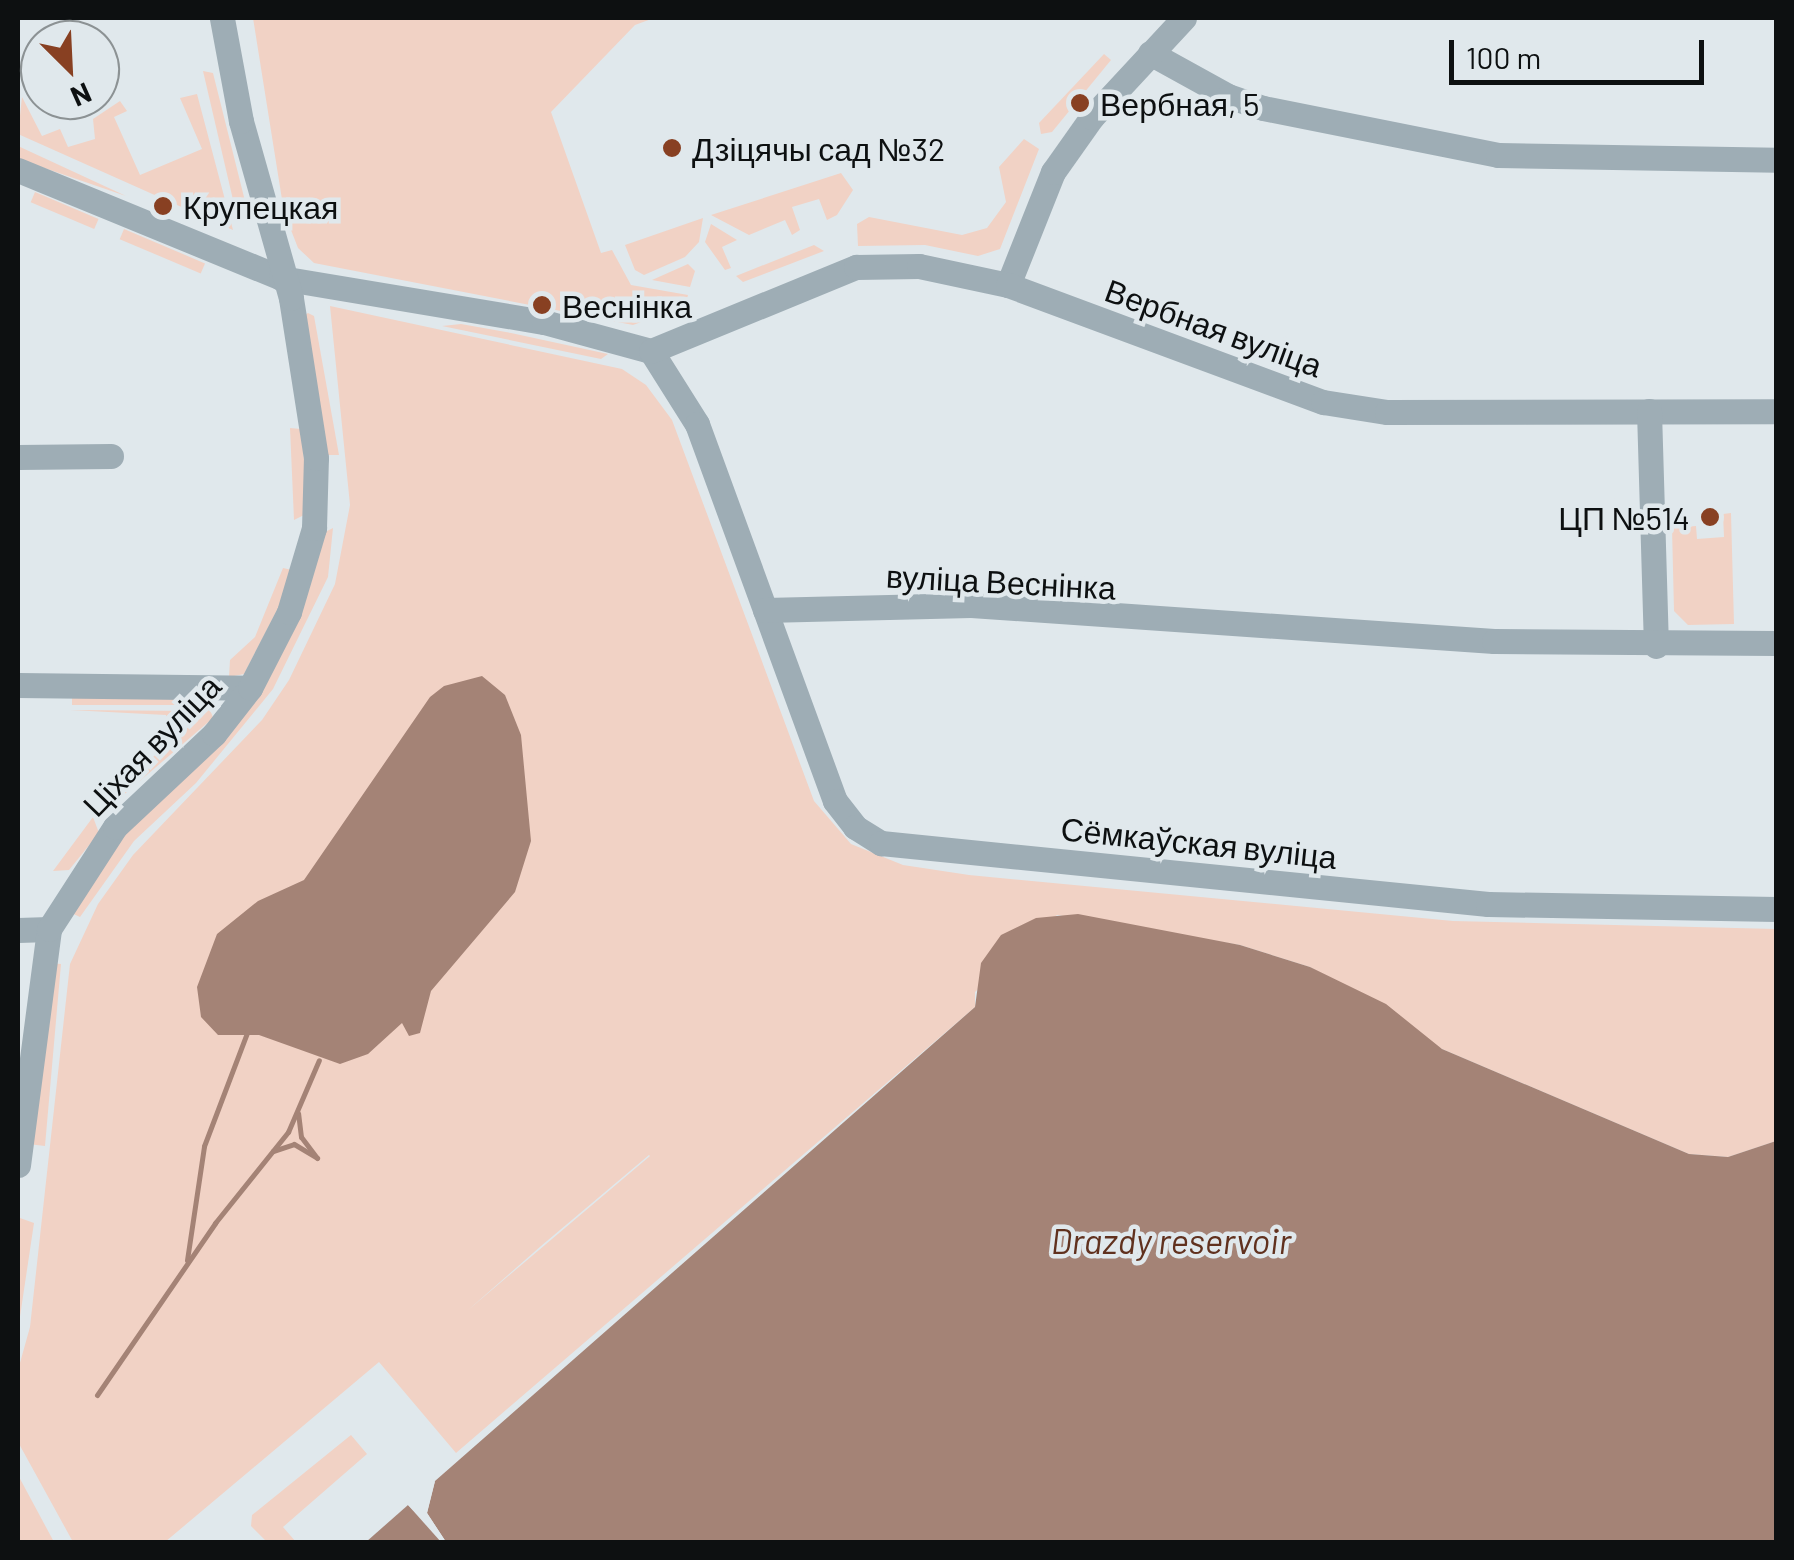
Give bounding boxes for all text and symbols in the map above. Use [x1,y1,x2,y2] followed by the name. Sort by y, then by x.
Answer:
[20,20,120,120] north arrow
[1454,20,1709,82] scale bar
[1466,39,1541,75] text: 100 m
[66,76,97,115] text: N
[1100,84,1259,122] place label: Вербная, 5
[1069,92,1091,114] marker: Вербная, 5
[692,129,945,167] place label: Дзіцячы сад №32
[661,137,683,159] marker: Дзіцячы сад №32
[183,187,338,225] place label: Крупецкая
[152,195,174,217] marker: Крупецкая
[1100,270,1328,384] street label: Вербная вуліца
[562,286,692,324] place label: Веснінка
[531,294,553,316] marker: Веснінка
[1558,498,1690,536] place label: ЦП №514
[1699,506,1721,528] marker: ЦП №514
[885,556,1117,606] street label: вуліца Веснінка
[74,666,228,824] street label: Ціхая вуліца
[1059,808,1339,876] street label: Сёмкаўская вуліца
[1051,1219,1291,1261] water label: Drazdy reservoir

